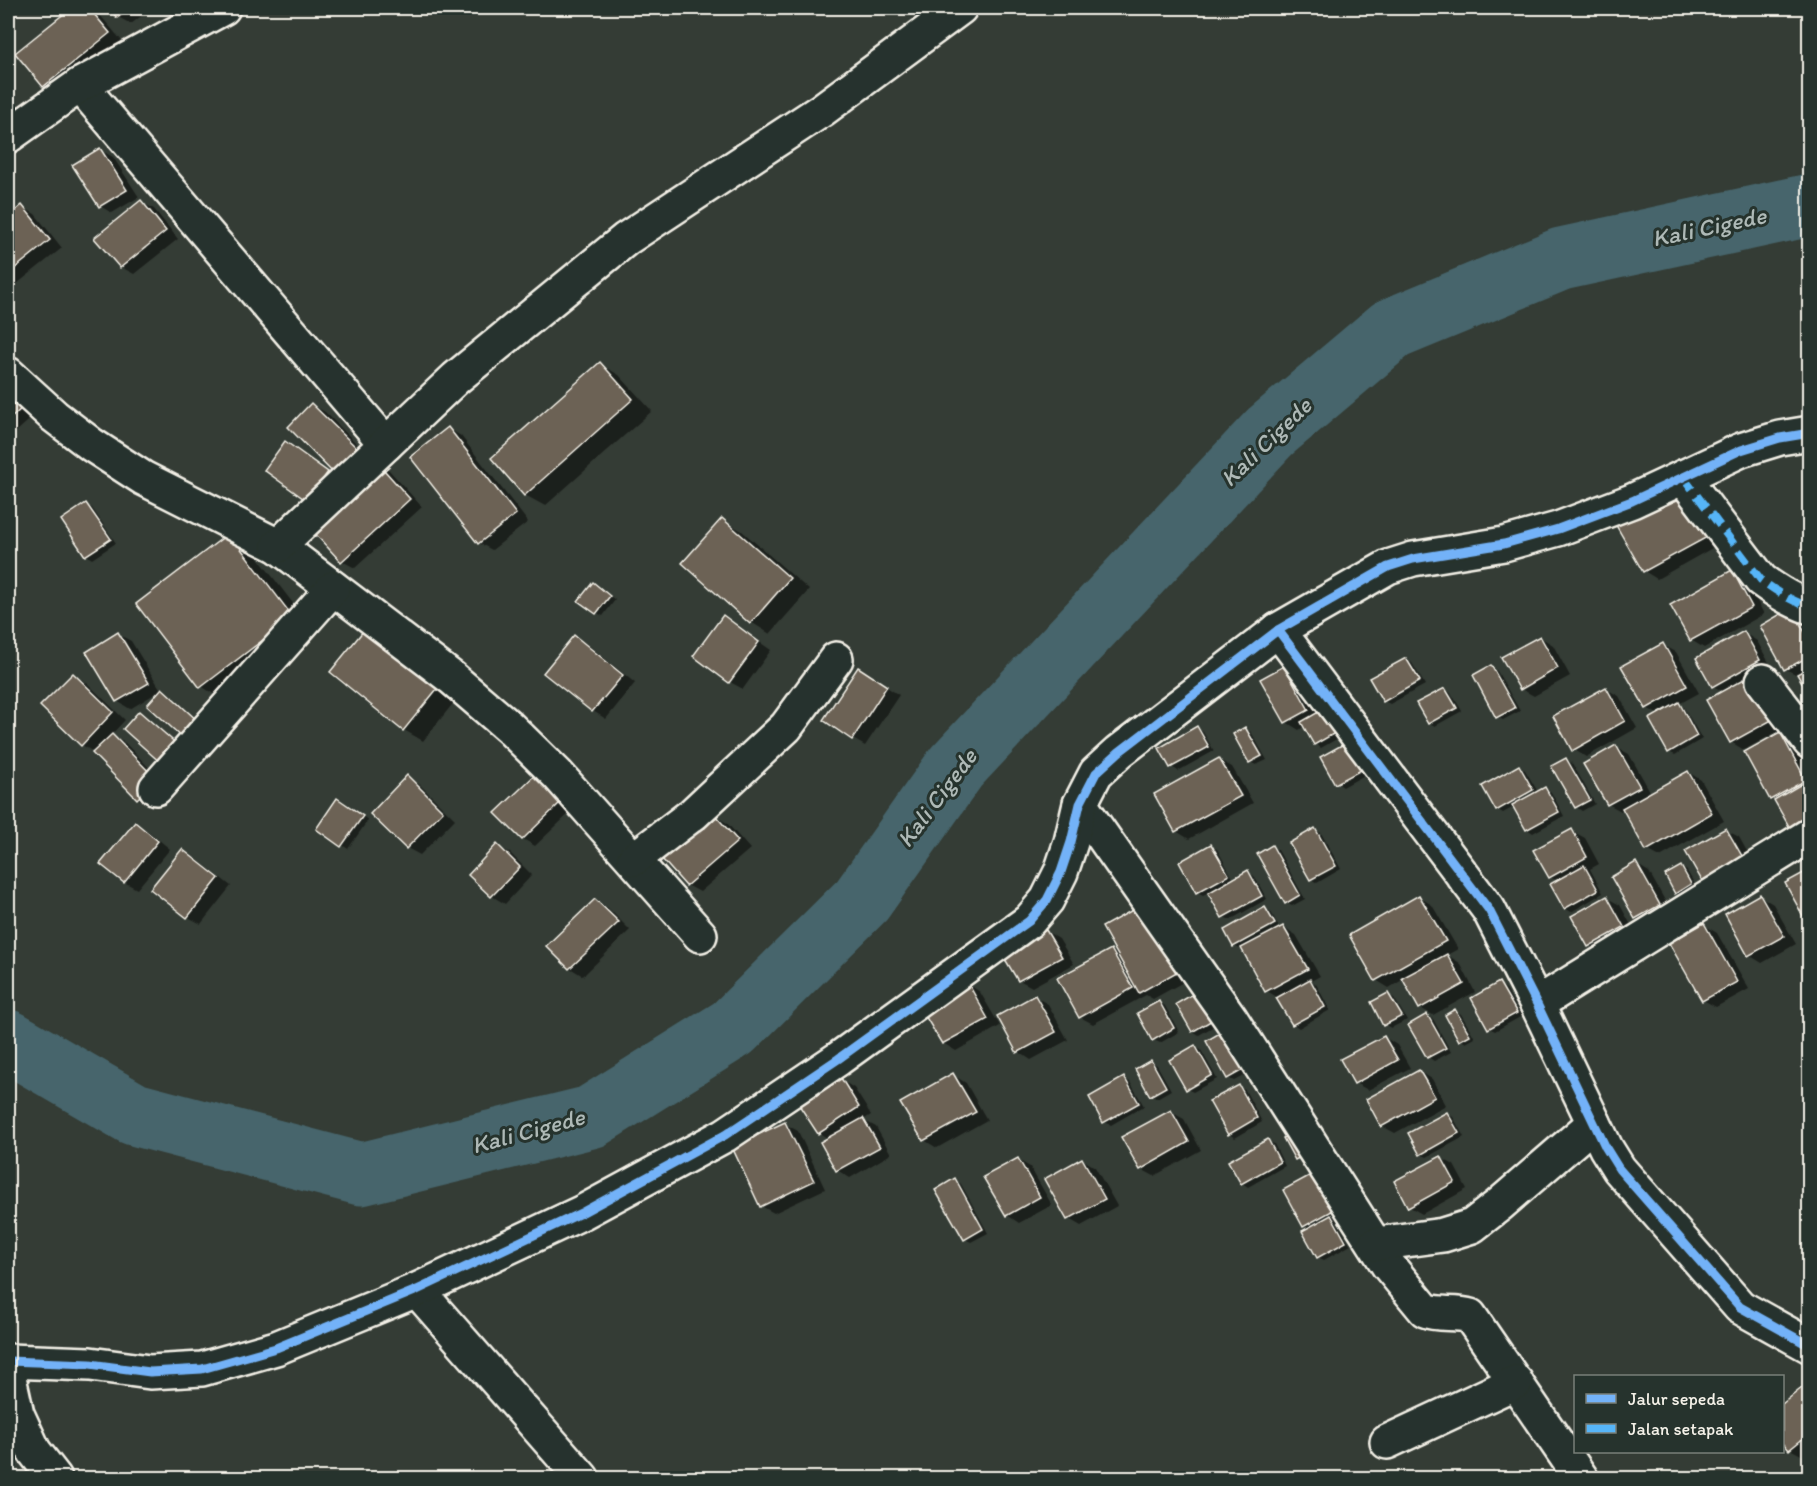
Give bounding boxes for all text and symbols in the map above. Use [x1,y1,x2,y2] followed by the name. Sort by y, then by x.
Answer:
[1649,200,1770,253] water label: Kali Cigede
[1214,390,1319,492] water label: Kali Cigede
[890,741,984,853] water label: Kali Cigede
[468,1101,589,1160] water label: Kali Cigede
[1574,1375,1784,1453] legend
[1628,1388,1725,1410] text: Jalur sepeda
[1628,1418,1734,1440] text: Jalan setapak

